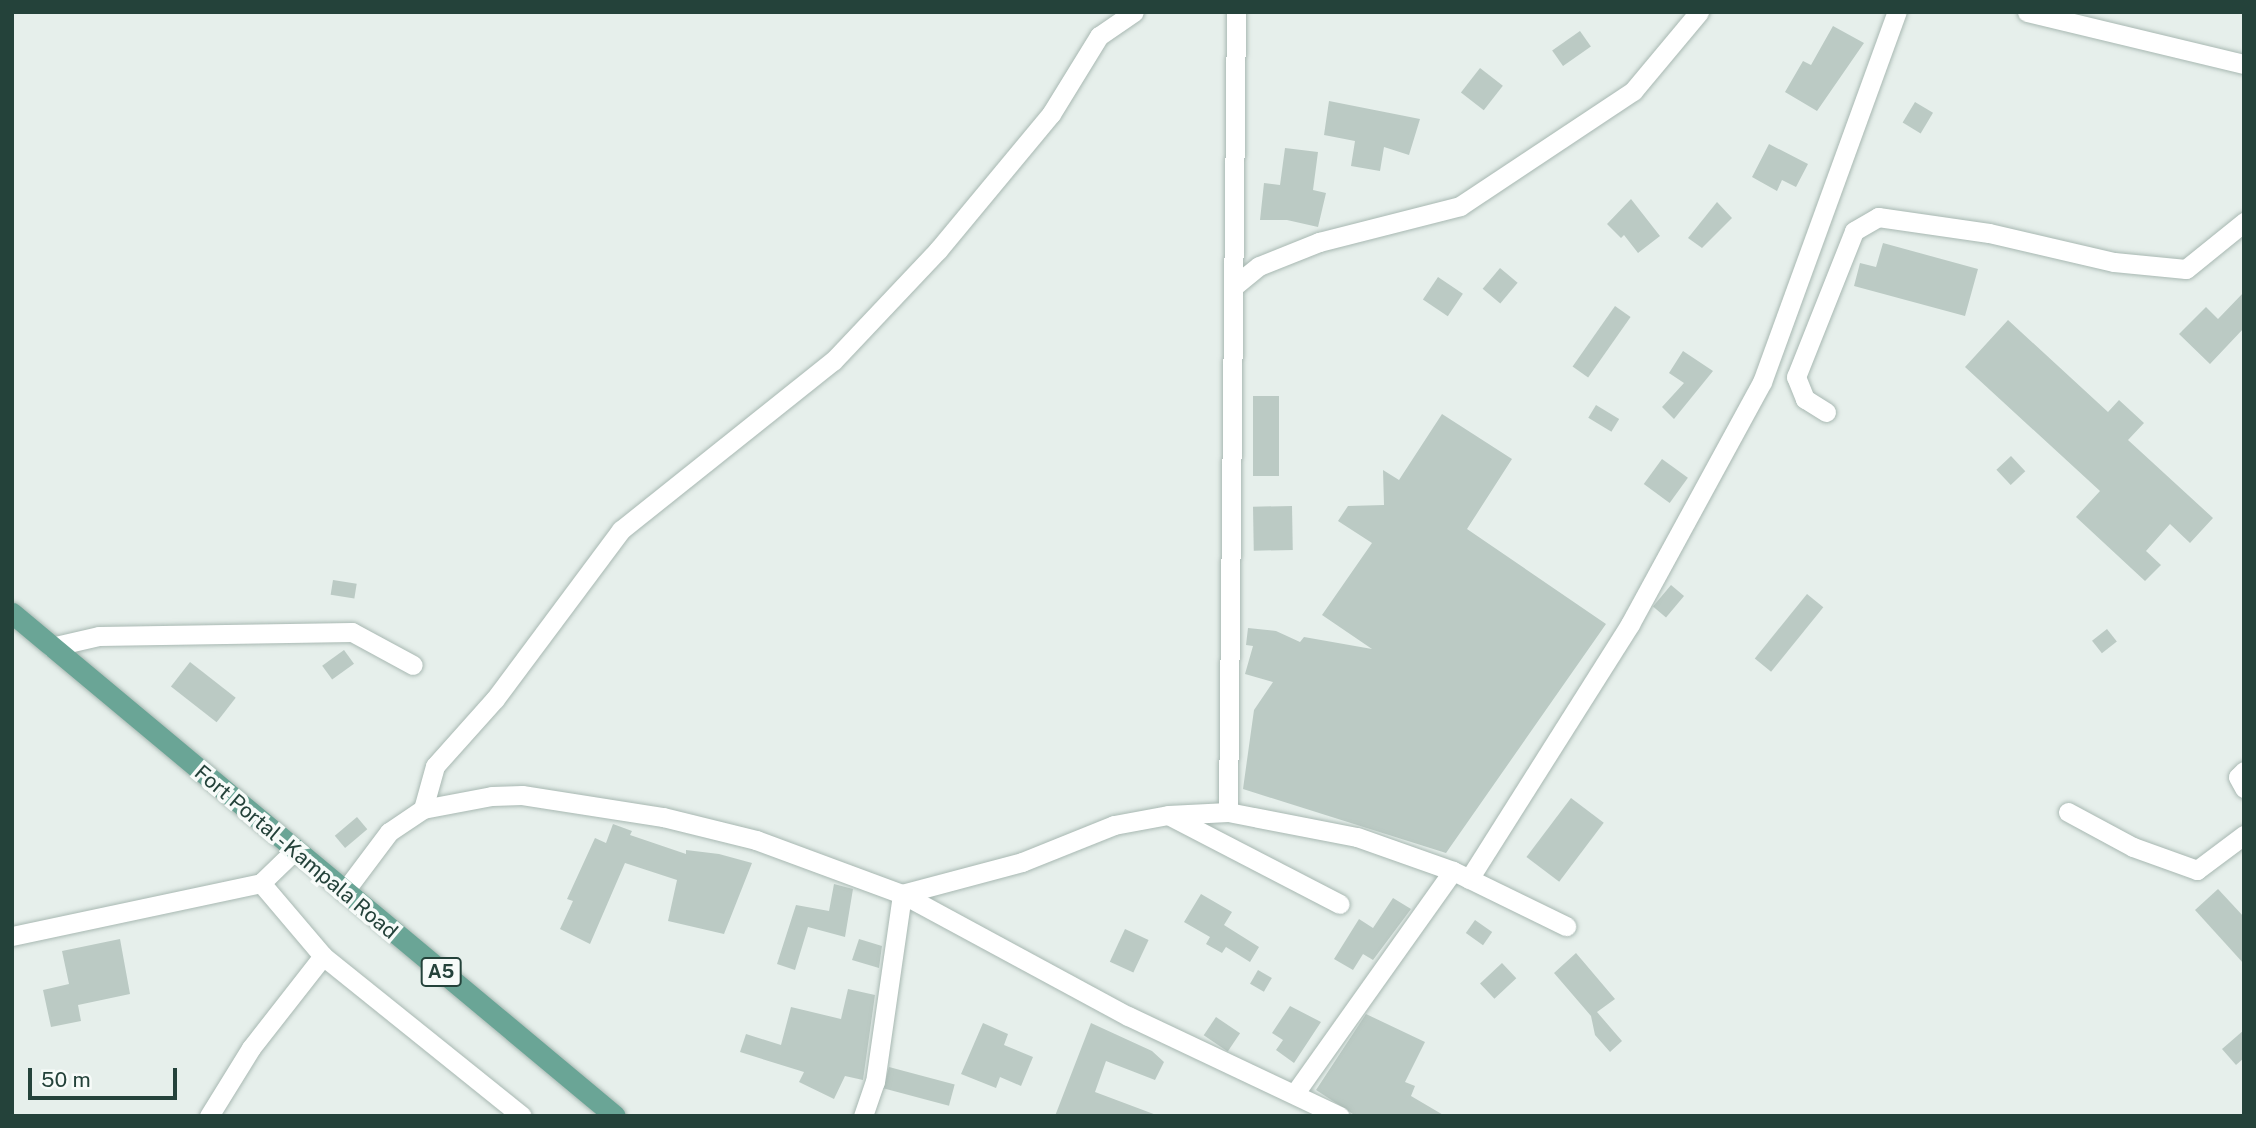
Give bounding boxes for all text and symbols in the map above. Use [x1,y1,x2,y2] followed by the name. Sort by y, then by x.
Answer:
[187,758,405,946] street label: Fort Portal - Kampala Road
[420,956,462,988] road number: A5
[32,1054,180,1098] scale bar
[41,1067,91,1092] text: 50 m

